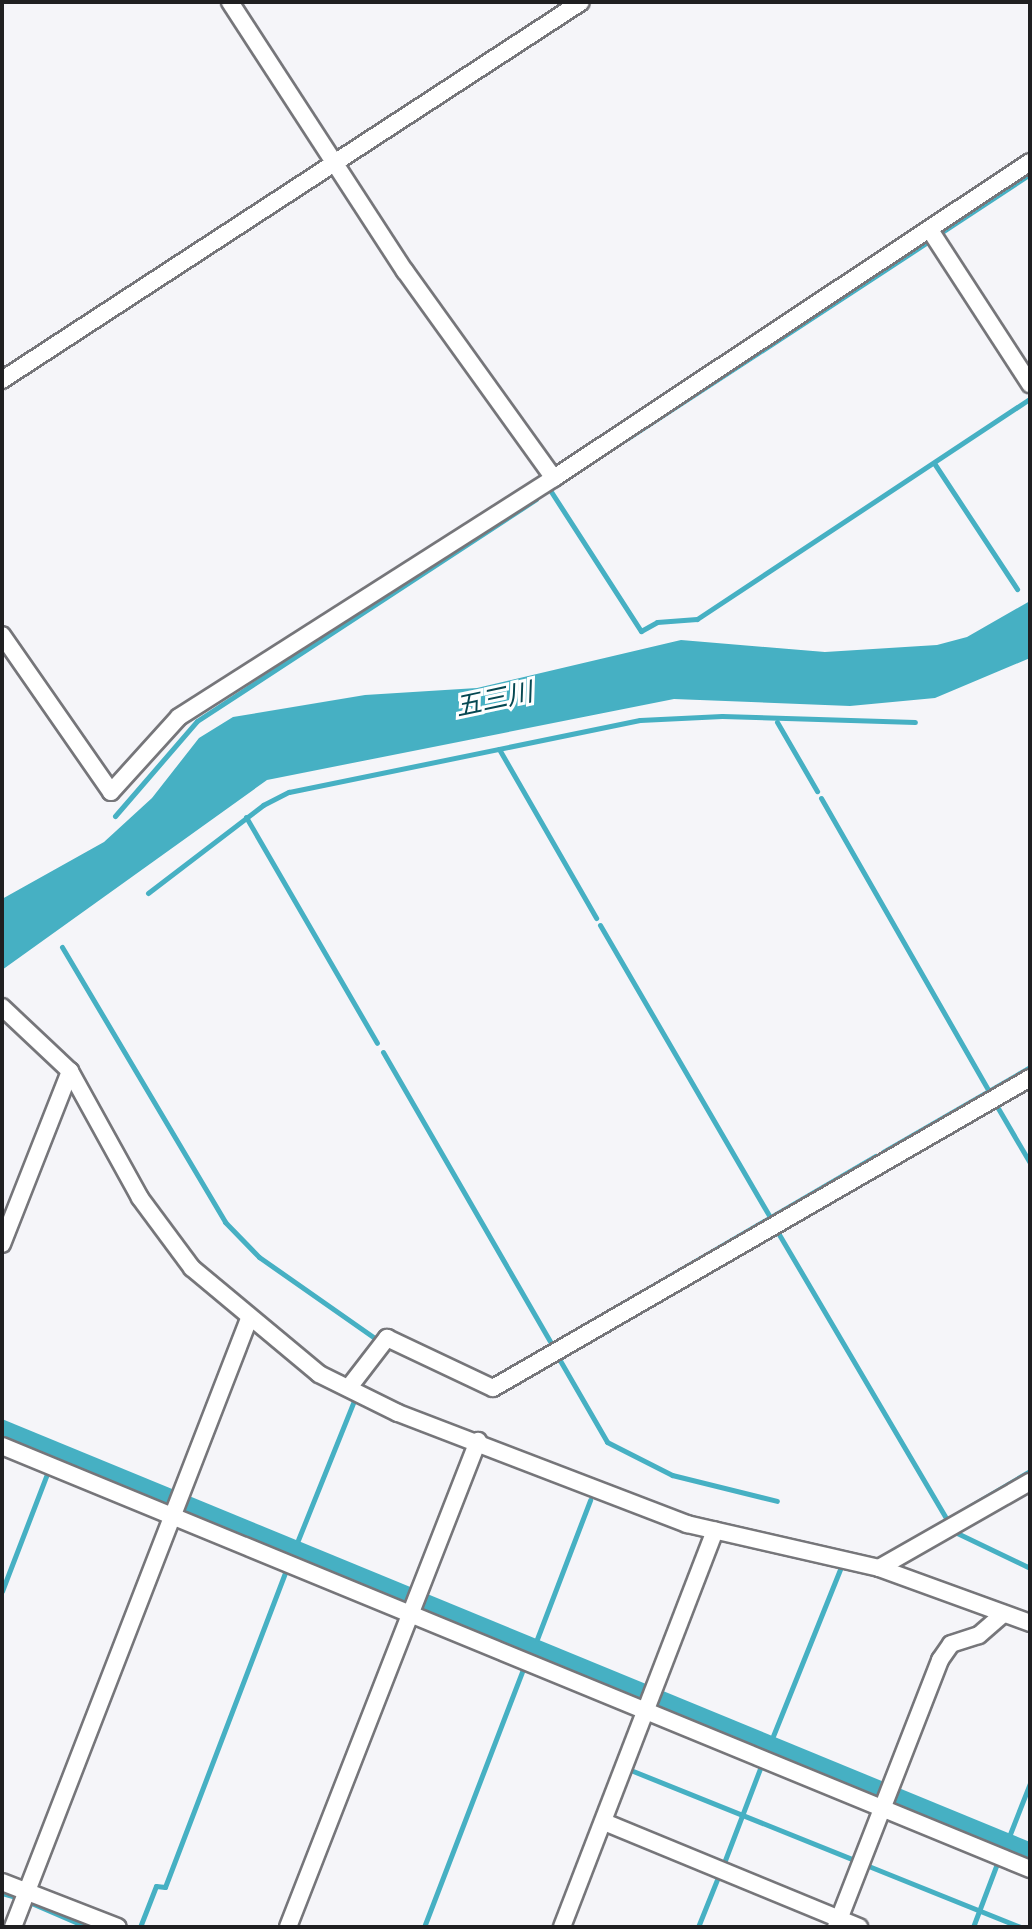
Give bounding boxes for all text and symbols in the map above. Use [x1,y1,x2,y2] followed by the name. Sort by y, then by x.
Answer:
[453,677,535,723] water label: 五三川

